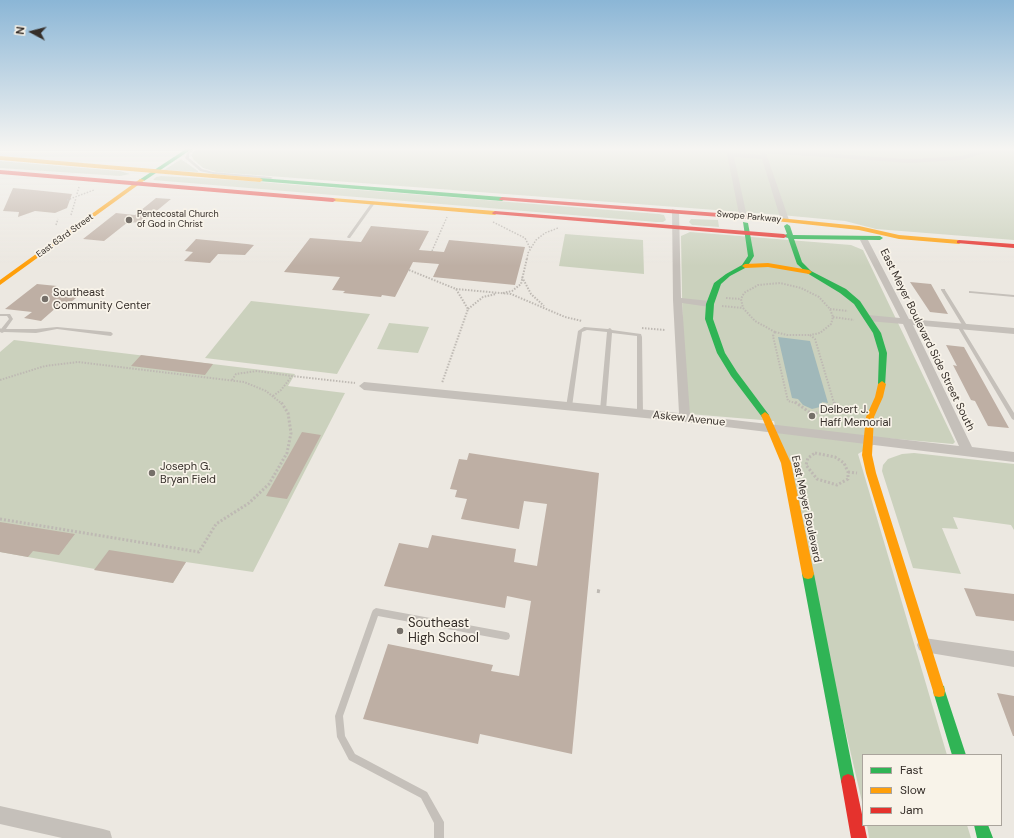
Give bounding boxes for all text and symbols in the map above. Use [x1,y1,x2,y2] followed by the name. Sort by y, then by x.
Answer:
[12,12,52,52] north arrow
[13,26,28,35] text: N
[716,209,782,225] street label: Swope Parkway
[137,210,219,231] place label: Pentecostal Church of God in Christ
[34,212,96,260] street label: East 63rd Street
[124,215,134,225] marker: Pentecostal Church of God in Christ
[877,247,977,433] street label: East Meyer Boulevard Side Street South
[53,286,151,312] place label: Southeast Community Center
[40,294,50,304] marker: Southeast Community Center
[820,403,891,429] place label: Delbert J. Haff Memorial
[652,409,726,429] street label: Askew Avenue
[807,411,817,421] marker: Delbert J. Haff Memorial
[788,454,824,564] street label: East Meyer Boulevard
[160,460,216,486] place label: Joseph G. Bryan Field
[147,468,157,478] marker: Joseph G. Bryan Field
[408,616,479,647] place label: Southeast High School
[395,626,405,636] marker: Southeast High School
[862,754,1002,826] legend
[900,762,923,778] text: Fast
[900,782,926,798] text: Slow
[900,802,923,818] text: Jam

